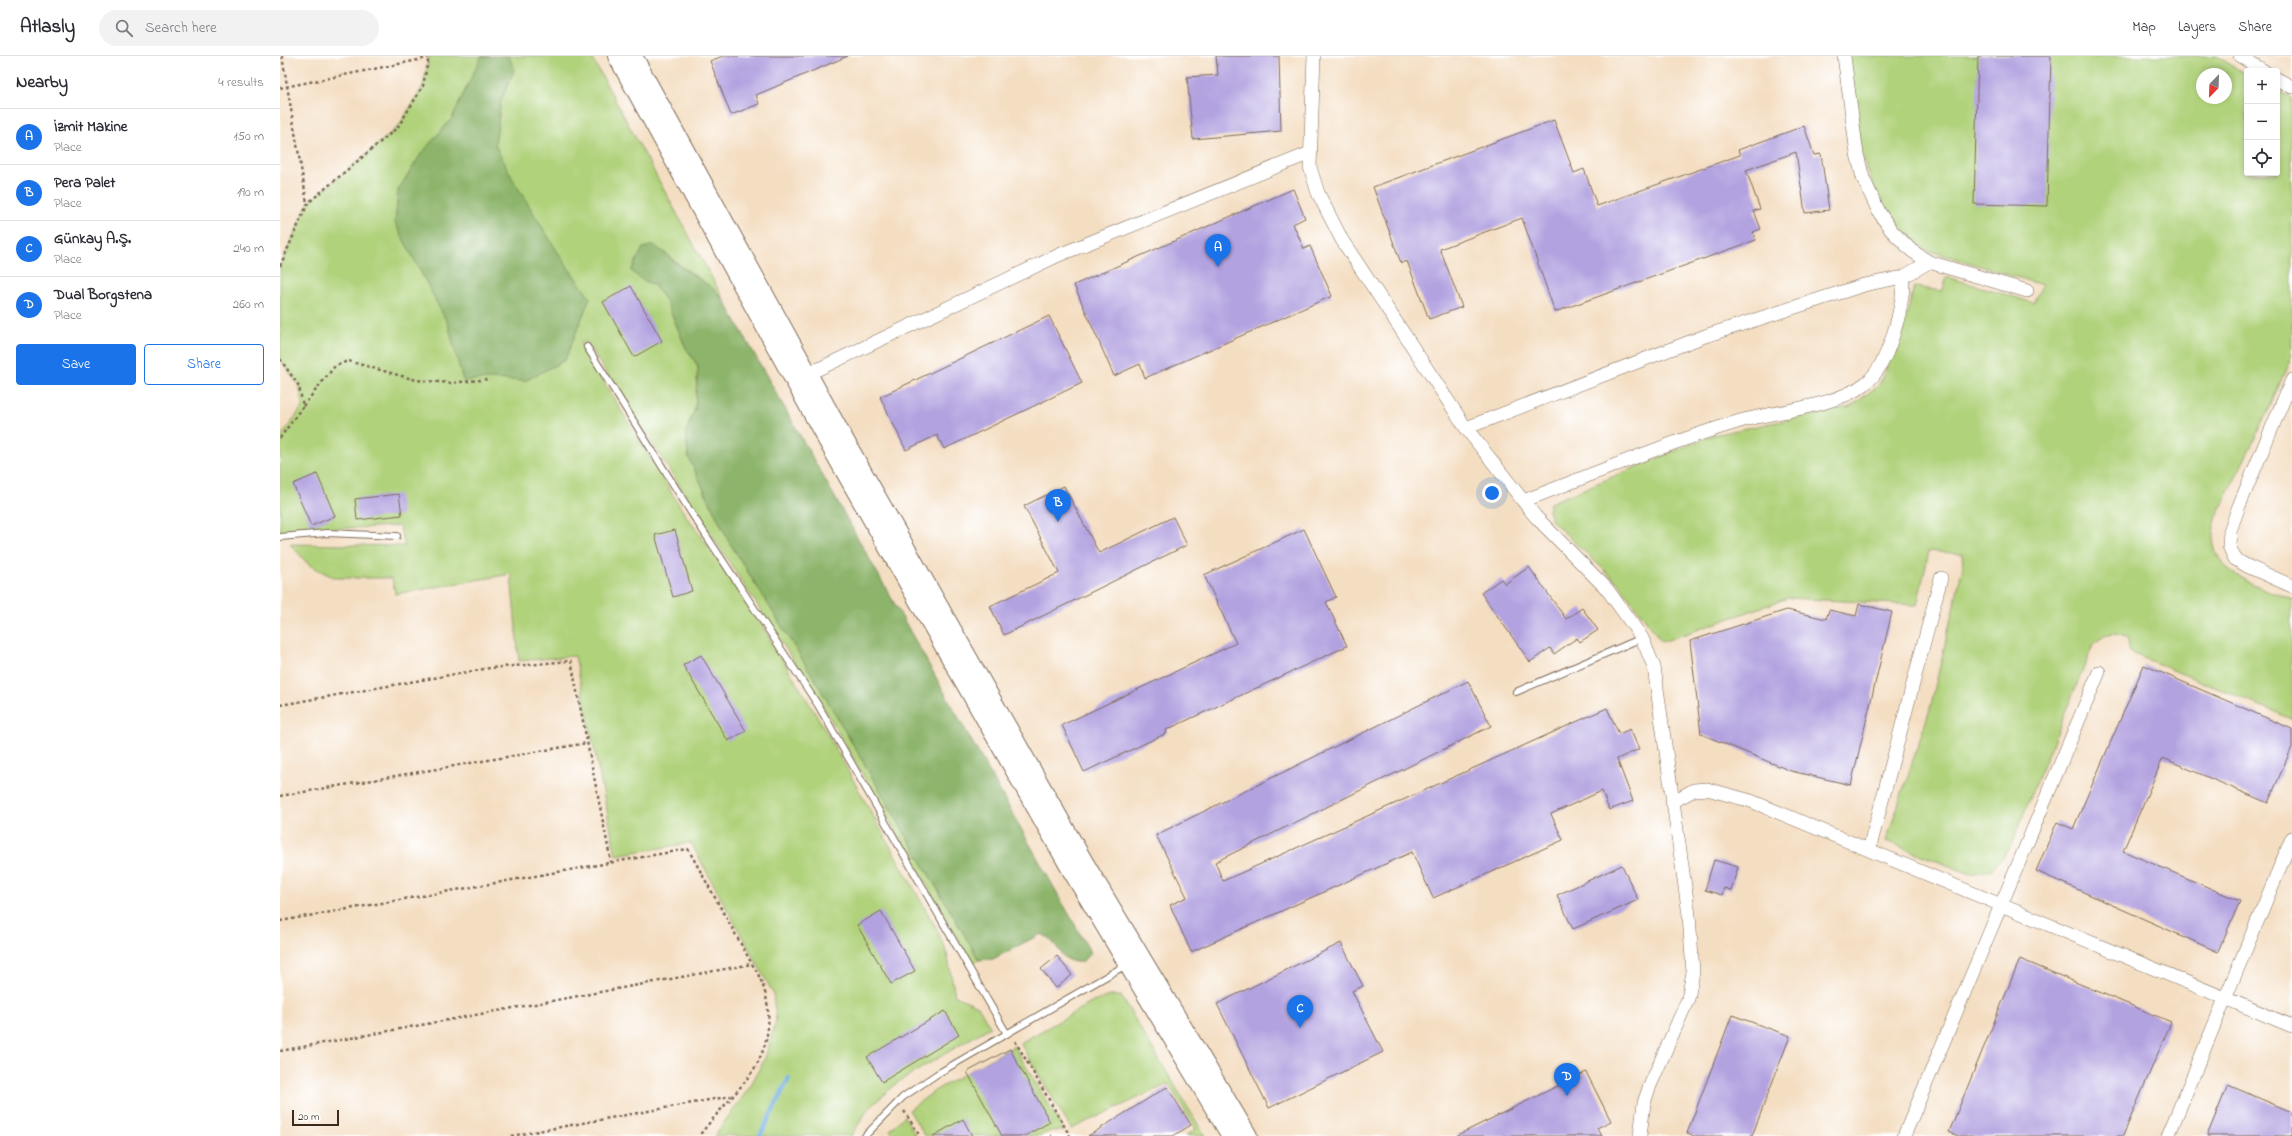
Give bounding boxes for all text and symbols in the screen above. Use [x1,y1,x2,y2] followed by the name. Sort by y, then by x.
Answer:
[99,10,379,46] search box
[20,14,75,41] text: Atlasly
[113,17,135,39] icon: search
[145,17,217,39] text: Search here
[2132,17,2156,38] text: Map
[2178,17,2216,38] text: Layers
[2238,17,2272,38] text: Share
[2196,68,2232,104] north arrow
[2244,68,2280,176] map controls
[2244,68,2280,104] button: +
[16,70,68,95] text: Nearby
[218,73,264,92] text: 4 results
[2244,104,2280,140] button: −
[54,116,128,138] text: İzmit Makine
[25,127,33,146] text: A
[233,127,264,146] text: 150 m
[54,138,82,157] text: Place
[2244,140,2280,176] button: locate
[54,172,115,194] text: Pera Palet
[25,183,33,202] text: B
[237,183,264,202] text: 190 m
[54,194,82,213] text: Place
[54,228,131,250] text: Günkay A.Ş.
[1205,234,1231,267] pin: A
[25,239,33,258] text: C
[233,239,264,258] text: 240 m
[54,250,82,269] text: Place
[54,284,152,306] text: Dual Borgstena
[24,295,34,314] text: D
[233,295,264,314] text: 260 m
[54,306,82,325] text: Place
[16,344,136,385] button: Save
[144,344,264,385] button: Share
[1482,483,1502,503] your location
[1045,489,1071,522] pin: B
[1287,995,1313,1028] pin: C
[1554,1063,1580,1096] pin: D
[292,1108,339,1127] scale bar
[298,1109,320,1125] text: 20 m

